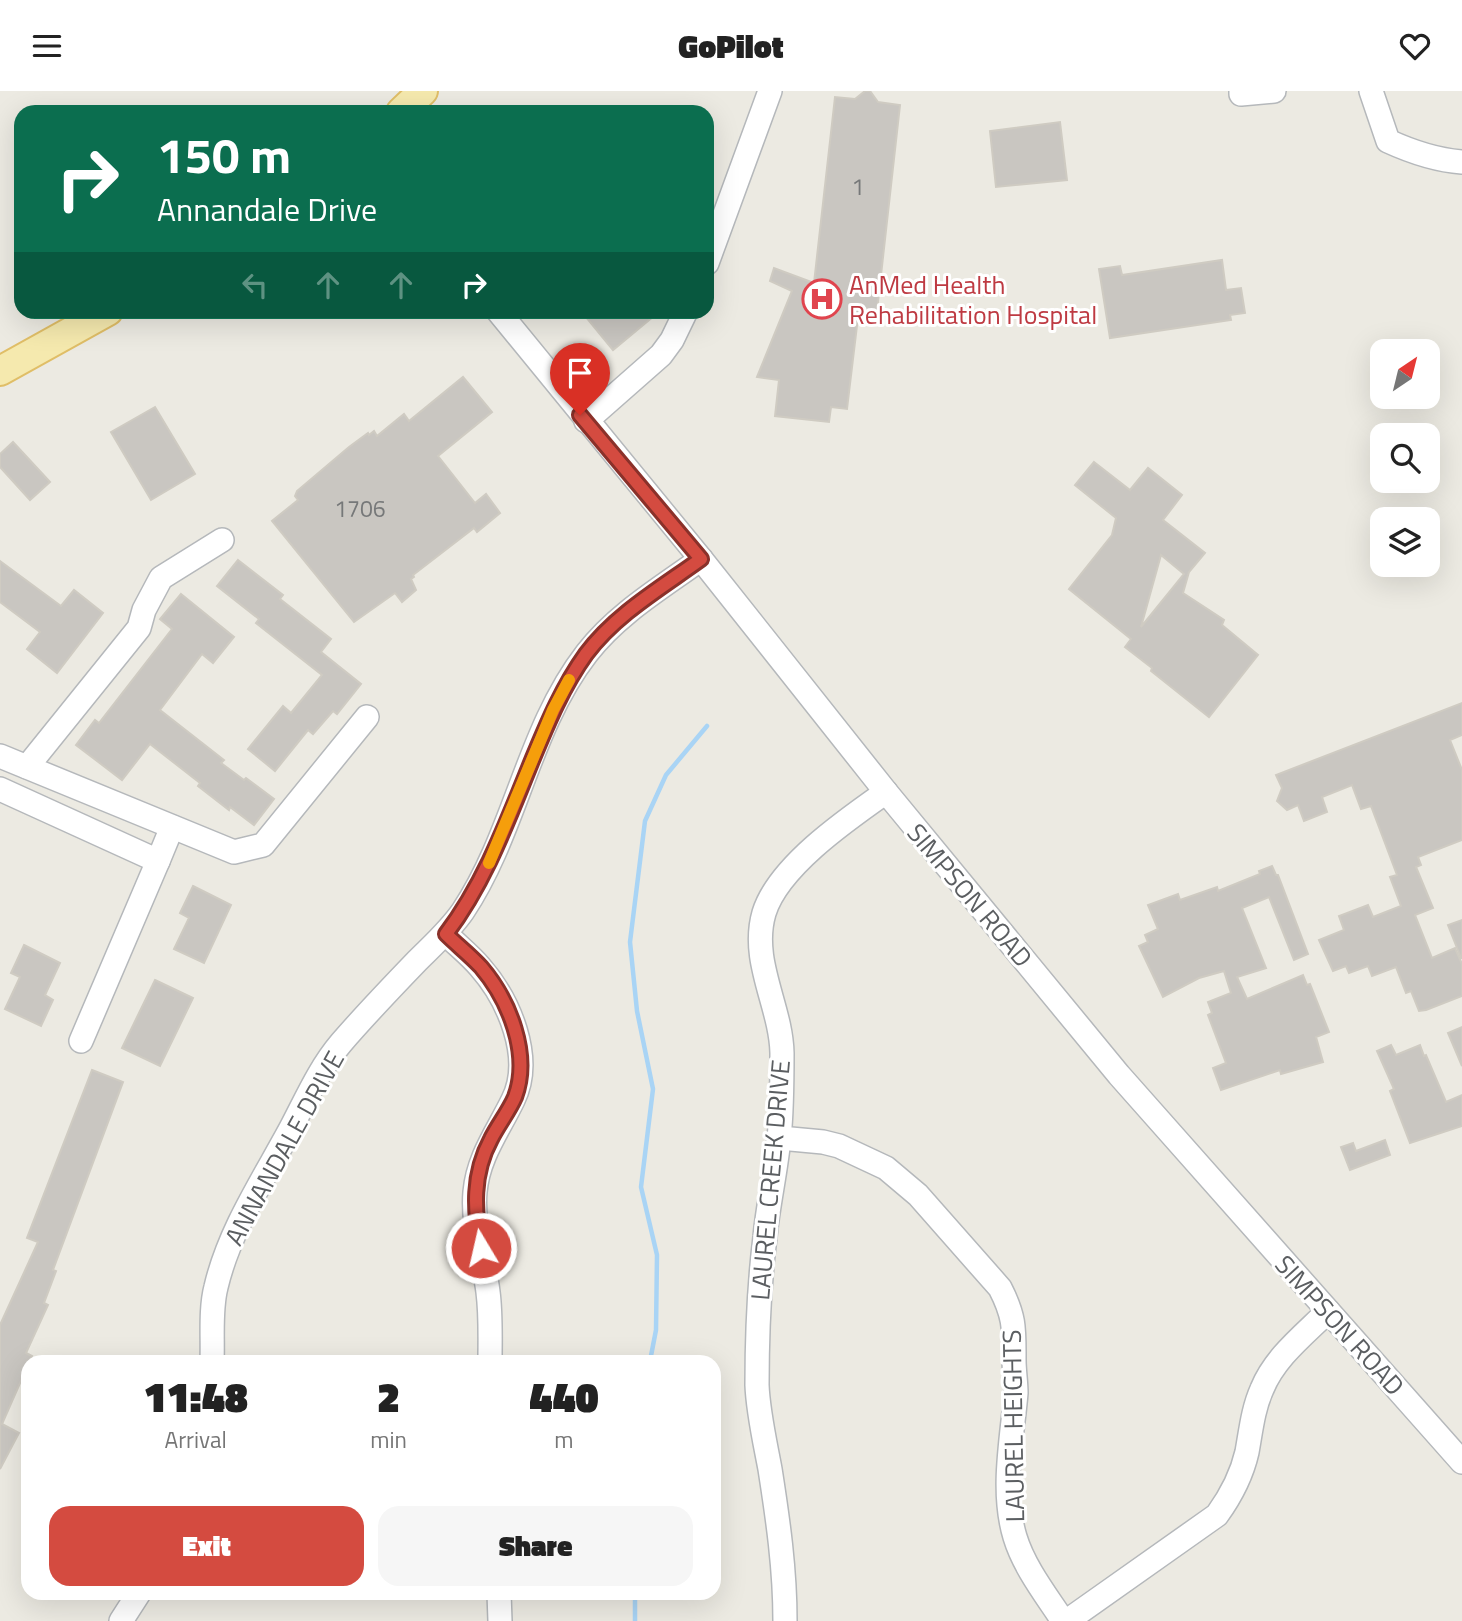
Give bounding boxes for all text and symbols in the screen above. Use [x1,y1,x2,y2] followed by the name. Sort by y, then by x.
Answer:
[678,22,784,70] text: GoPilot
[28,27,66,65] icon: menu
[1396,27,1434,65] icon: heart
[157,117,291,192] text: 150 m
[42,133,133,224] icon: right
[852,169,864,204] house number: 1
[157,185,377,233] text: Annandale Drive
[849,265,1097,334] place label: AnMed Health Rehabilitation Hospital
[236,266,274,304] icon: left
[309,266,347,304] icon: ahead
[382,266,420,304] icon: ahead
[455,266,493,304] icon: right
[801,278,843,320] hospital icon: AnMed Health Rehabilitation Hospital
[1370,339,1440,409] north arrow
[1370,339,1440,577] map controls
[550,343,610,415] pin
[561,354,599,392] icon: arrive
[1370,423,1440,493] button: search
[334,491,386,526] house number: 1706
[1370,507,1440,577] button: layers
[898,815,1042,975] street label: SIMPSON ROAD
[214,1044,354,1252] street label: ANNANDALE DRIVE
[740,1058,800,1302] street label: LAUREL CREEK DRIVE
[444,1211,518,1285] position arrow
[1266,1246,1414,1404] street label: SIMPSON ROAD
[992,1329,1034,1523] street label: LAUREL HEIGHTS
[143,1364,248,1428] text: 11:48
[377,1364,400,1428] text: 2
[529,1364,599,1428] text: 440
[164,1422,227,1457] text: Arrival
[370,1422,407,1457] text: min
[554,1422,574,1457] text: m
[49,1506,364,1586] button: Exit
[378,1506,693,1586] button: Share

